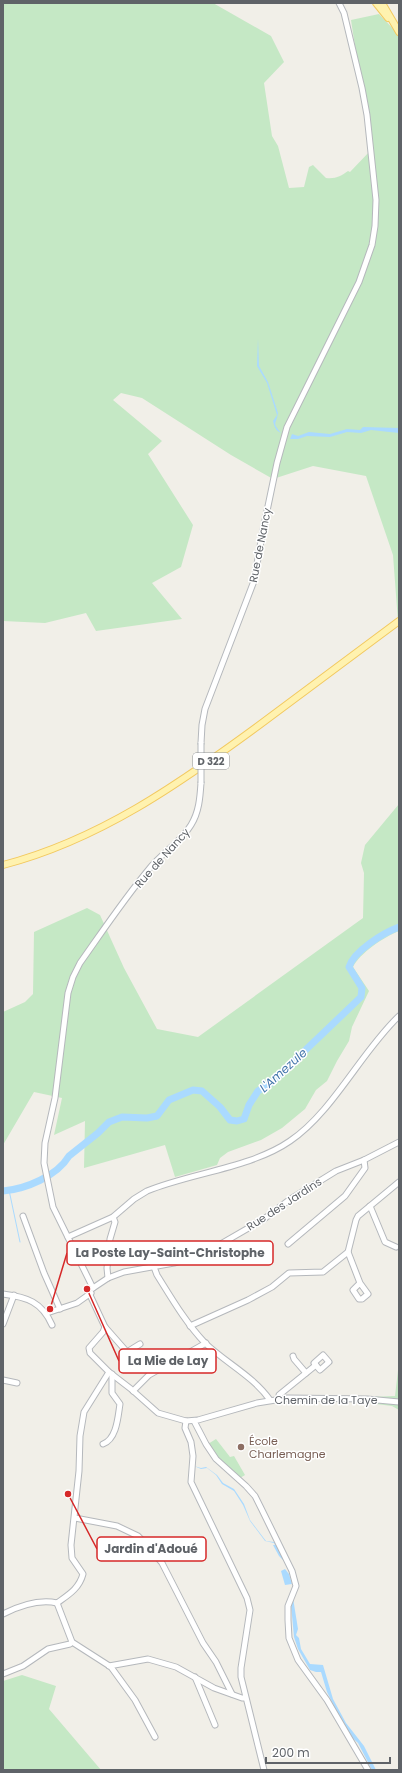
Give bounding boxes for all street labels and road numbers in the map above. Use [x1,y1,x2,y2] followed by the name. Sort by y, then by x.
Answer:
[245,506,275,584] street label: Rue de Nancy
[193,753,229,769] road number: D 322
[131,824,194,892] street label: Rue de Nancy
[243,1174,325,1234] street label: Rue des Jardins
[274,1392,378,1408] street label: Chemin de la Taye

